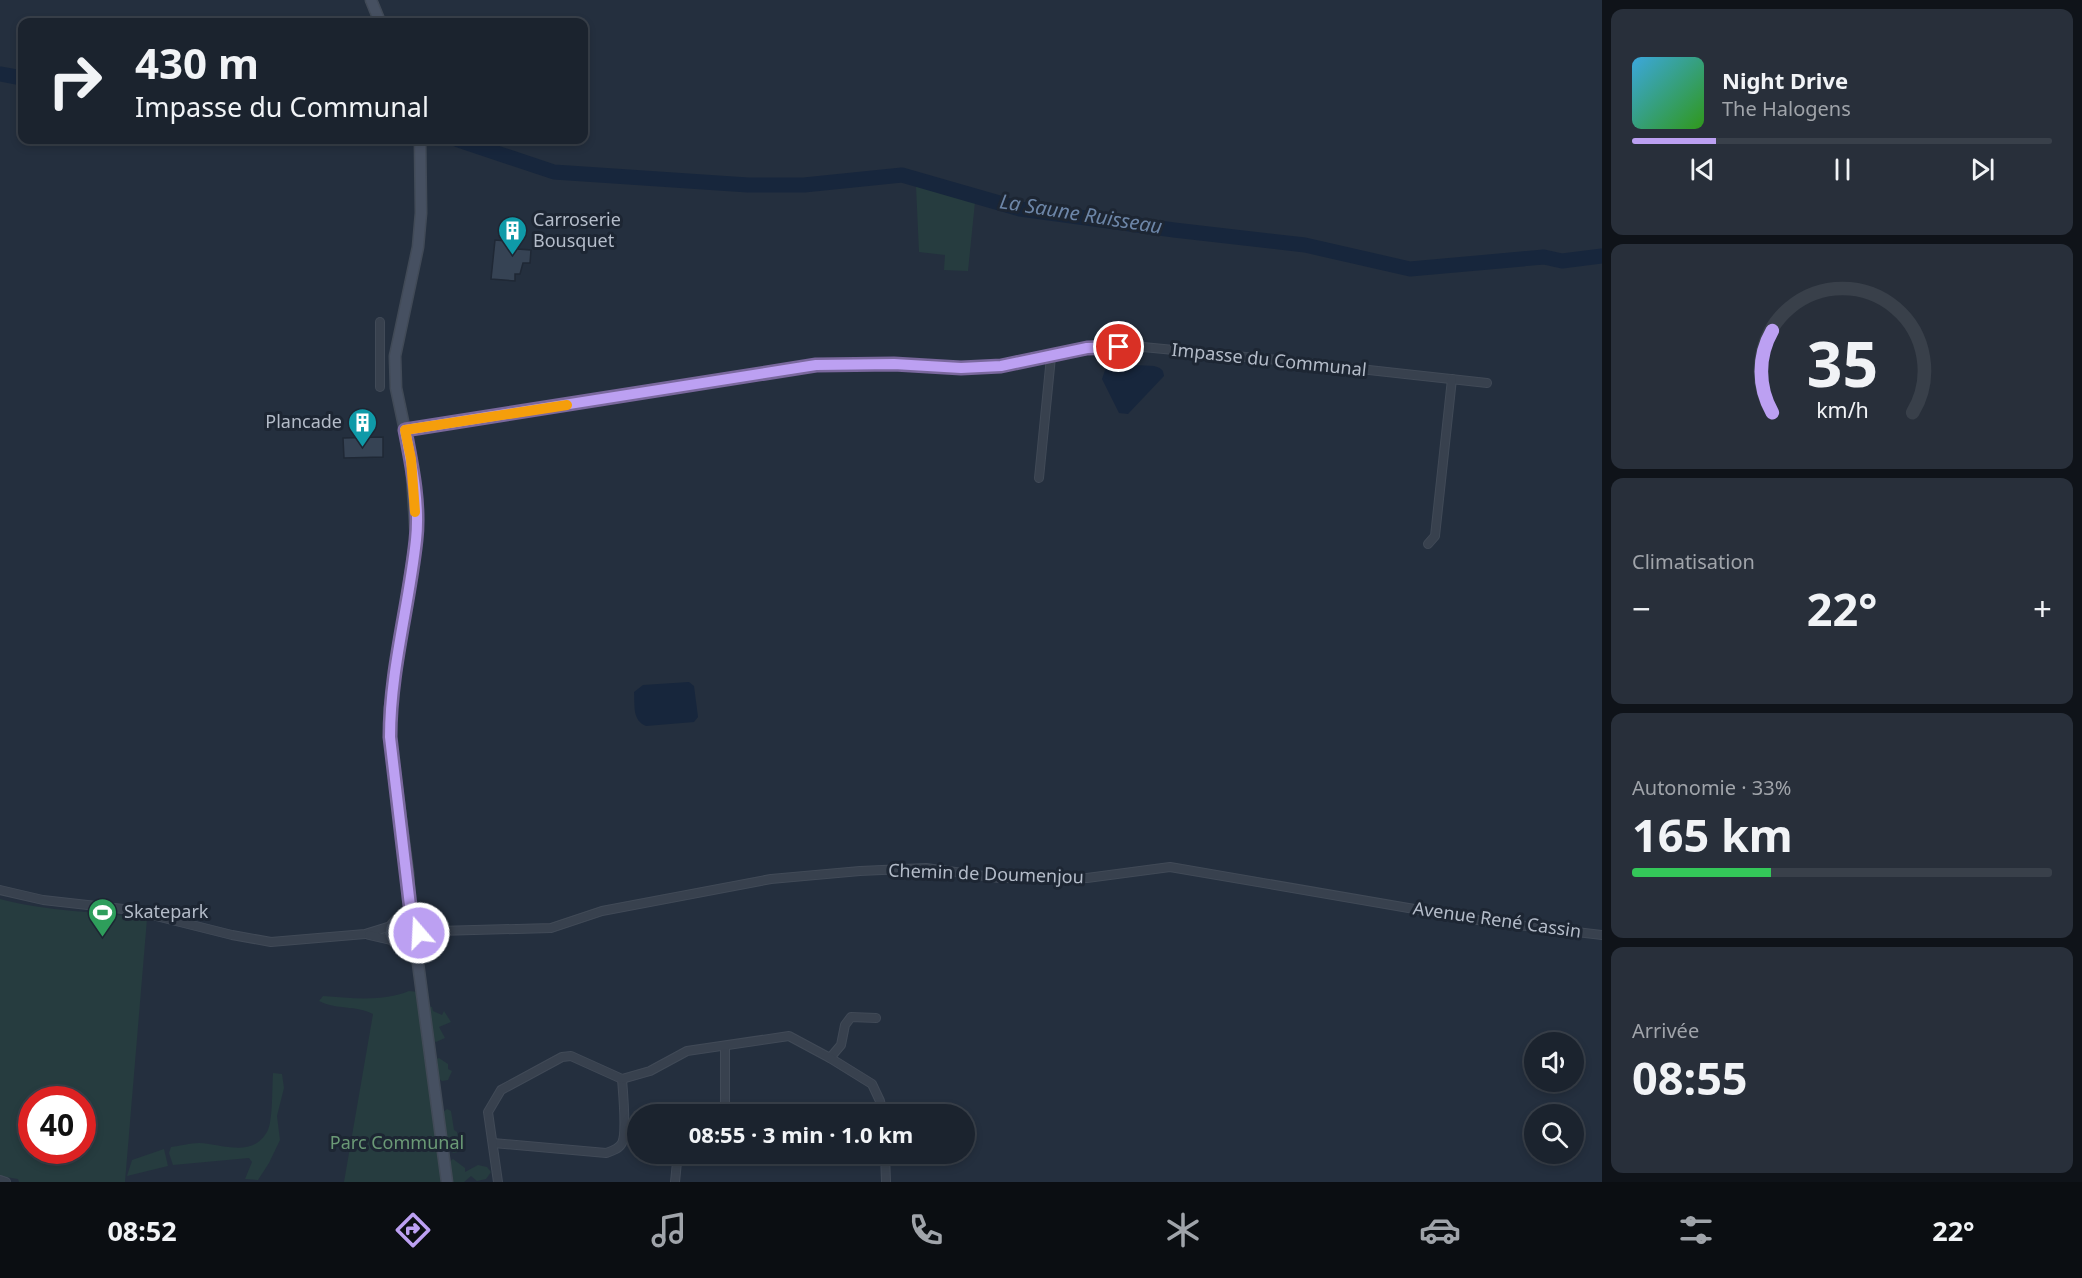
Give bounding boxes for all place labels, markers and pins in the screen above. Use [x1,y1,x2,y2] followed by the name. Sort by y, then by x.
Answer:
[533,207,621,252] place label: Carroserie Bousquet
[496,214,528,256] building icon: Carroserie Bousquet
[1093,321,1144,372] pin
[347,406,379,448] building icon: Plancade
[265,409,342,433] place label: Plancade
[87,896,119,938] sports icon: Skatepark
[124,899,209,923] place label: Skatepark

